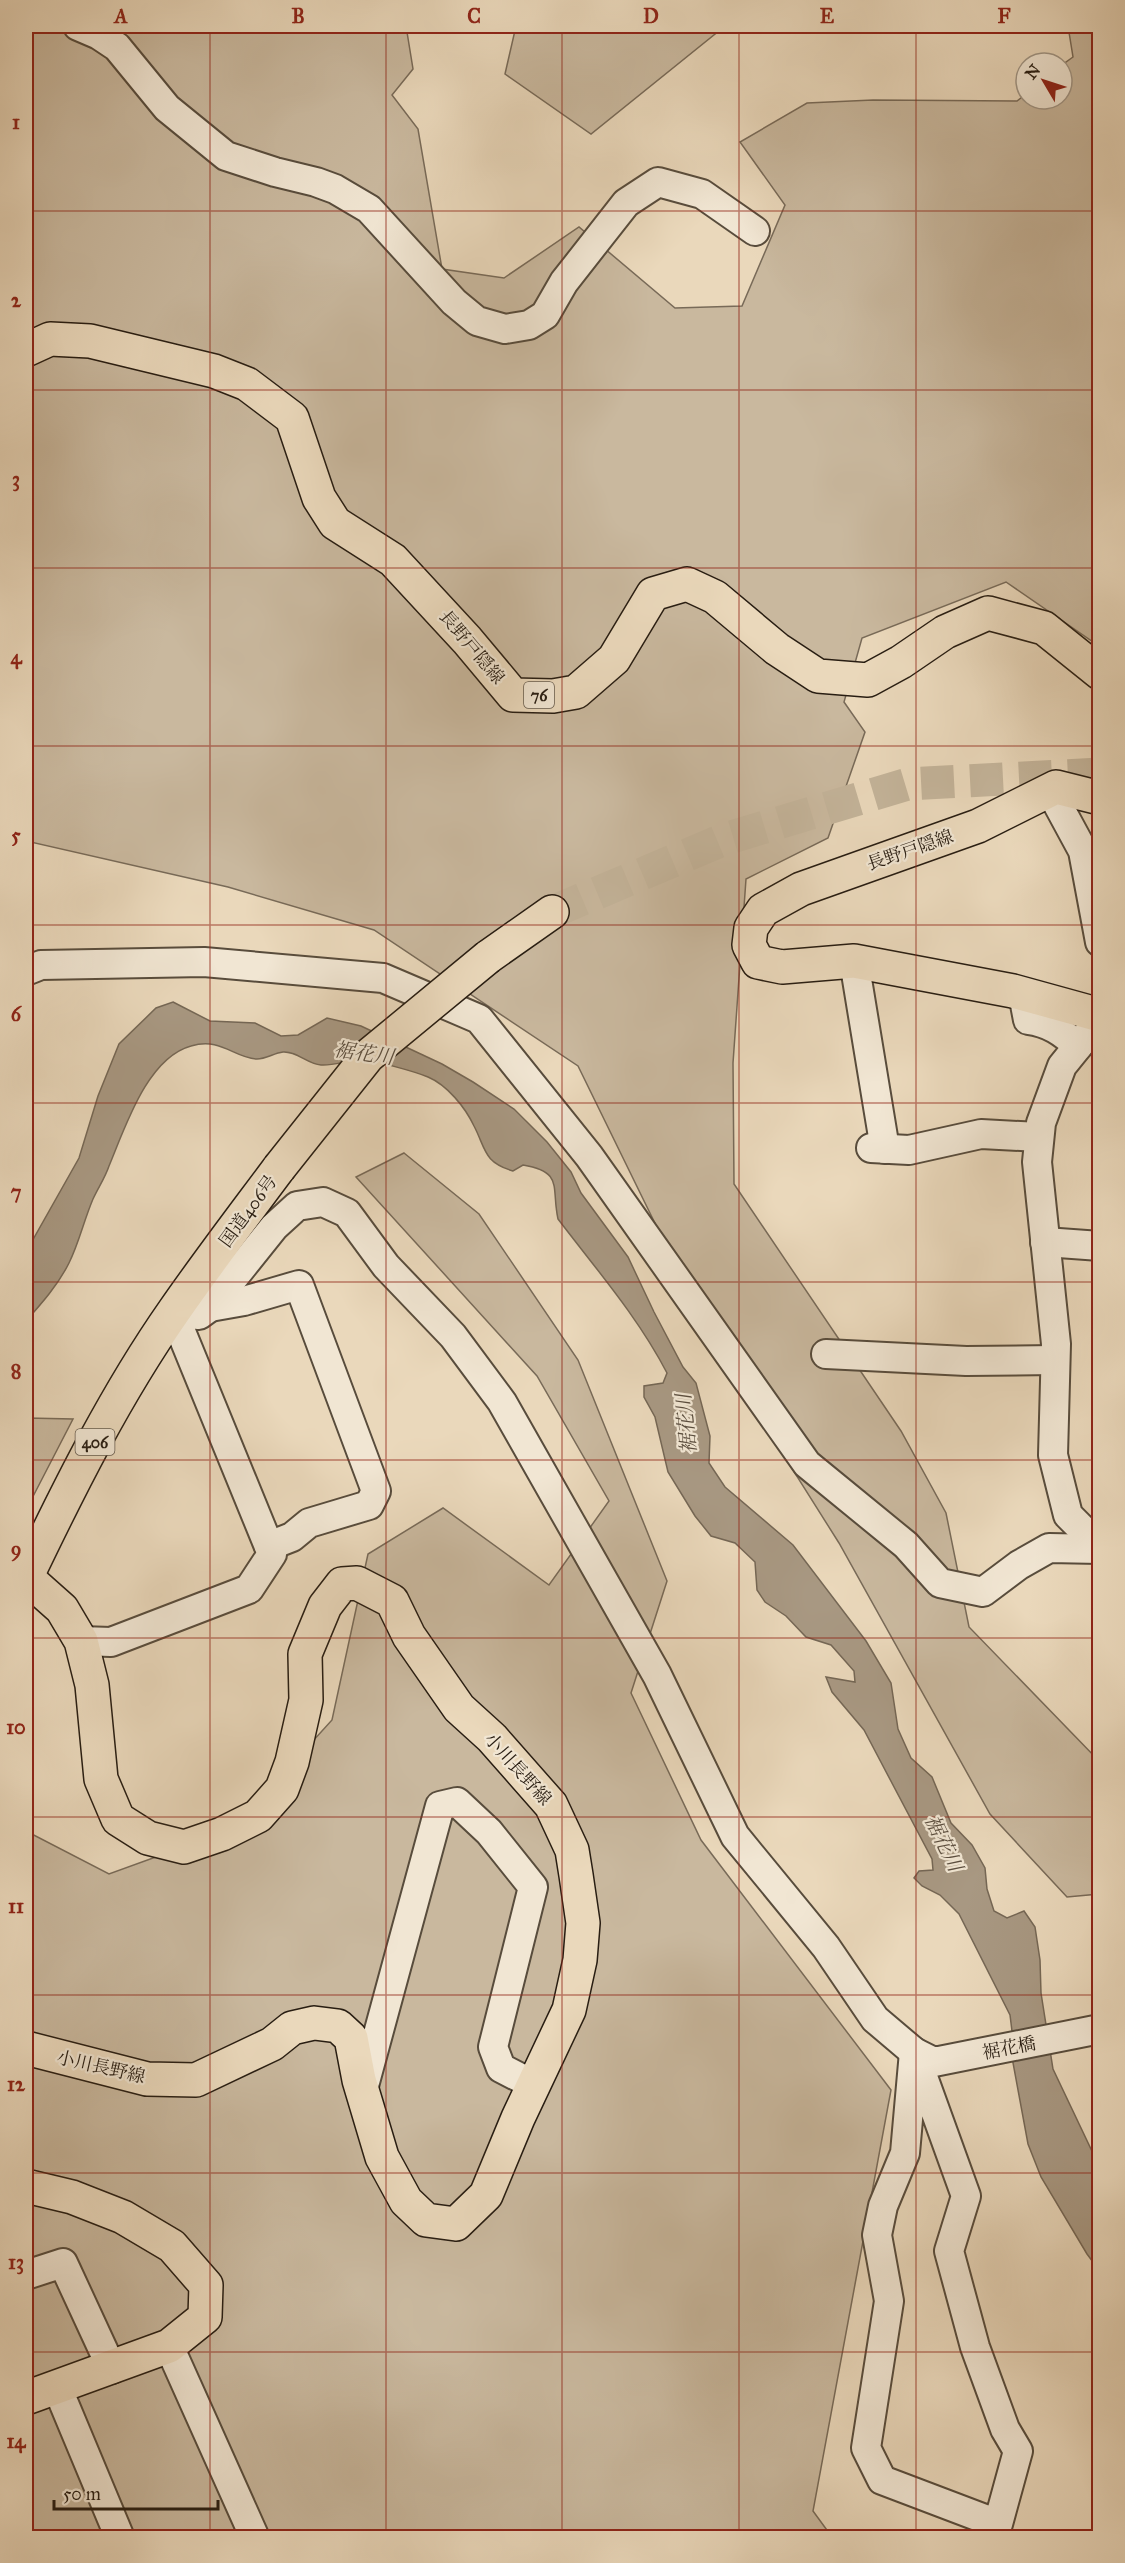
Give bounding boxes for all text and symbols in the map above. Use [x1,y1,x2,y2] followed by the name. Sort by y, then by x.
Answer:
[112,4,128,28] text: A
[291,4,305,28] text: B
[467,4,481,28] text: C
[643,4,659,28] text: D
[820,4,835,28] text: E
[997,4,1011,28] text: F
[1014,51,1074,111] north arrow
[1021,60,1045,83] text: N
[12,110,20,134] text: 1
[11,288,22,312] text: 2
[12,467,20,492] text: 3
[435,605,509,689] street label: 長野戸隠線
[10,645,22,670] text: 4
[524,682,554,708] road number: 76
[11,823,21,847] text: 5
[864,825,956,875] street label: 長野戸隠線
[11,1002,23,1026] text: 6
[333,1037,397,1069] water label: 裾花川
[214,1171,282,1251] street label: 国道406号
[11,1180,22,1204] text: 7
[11,1359,21,1383] text: 8
[671,1391,701,1455] water label: 裾花川
[76,1429,115,1455] road number: 406
[11,1537,21,1562] text: 9
[6,1715,26,1739] text: 10
[480,1728,556,1810] street label: 小川長野線
[920,1811,969,1877] water label: 裾花川
[8,1894,24,1918] text: 11
[980,2032,1038,2064] street label: 裾花橋
[55,2046,147,2088] street label: 小川長野線
[7,2072,26,2096] text: 12
[8,2250,24,2275] text: 13
[6,2429,26,2454] text: 14
[54,2473,218,2511] scale bar
[63,2483,101,2505] text: 50 m

